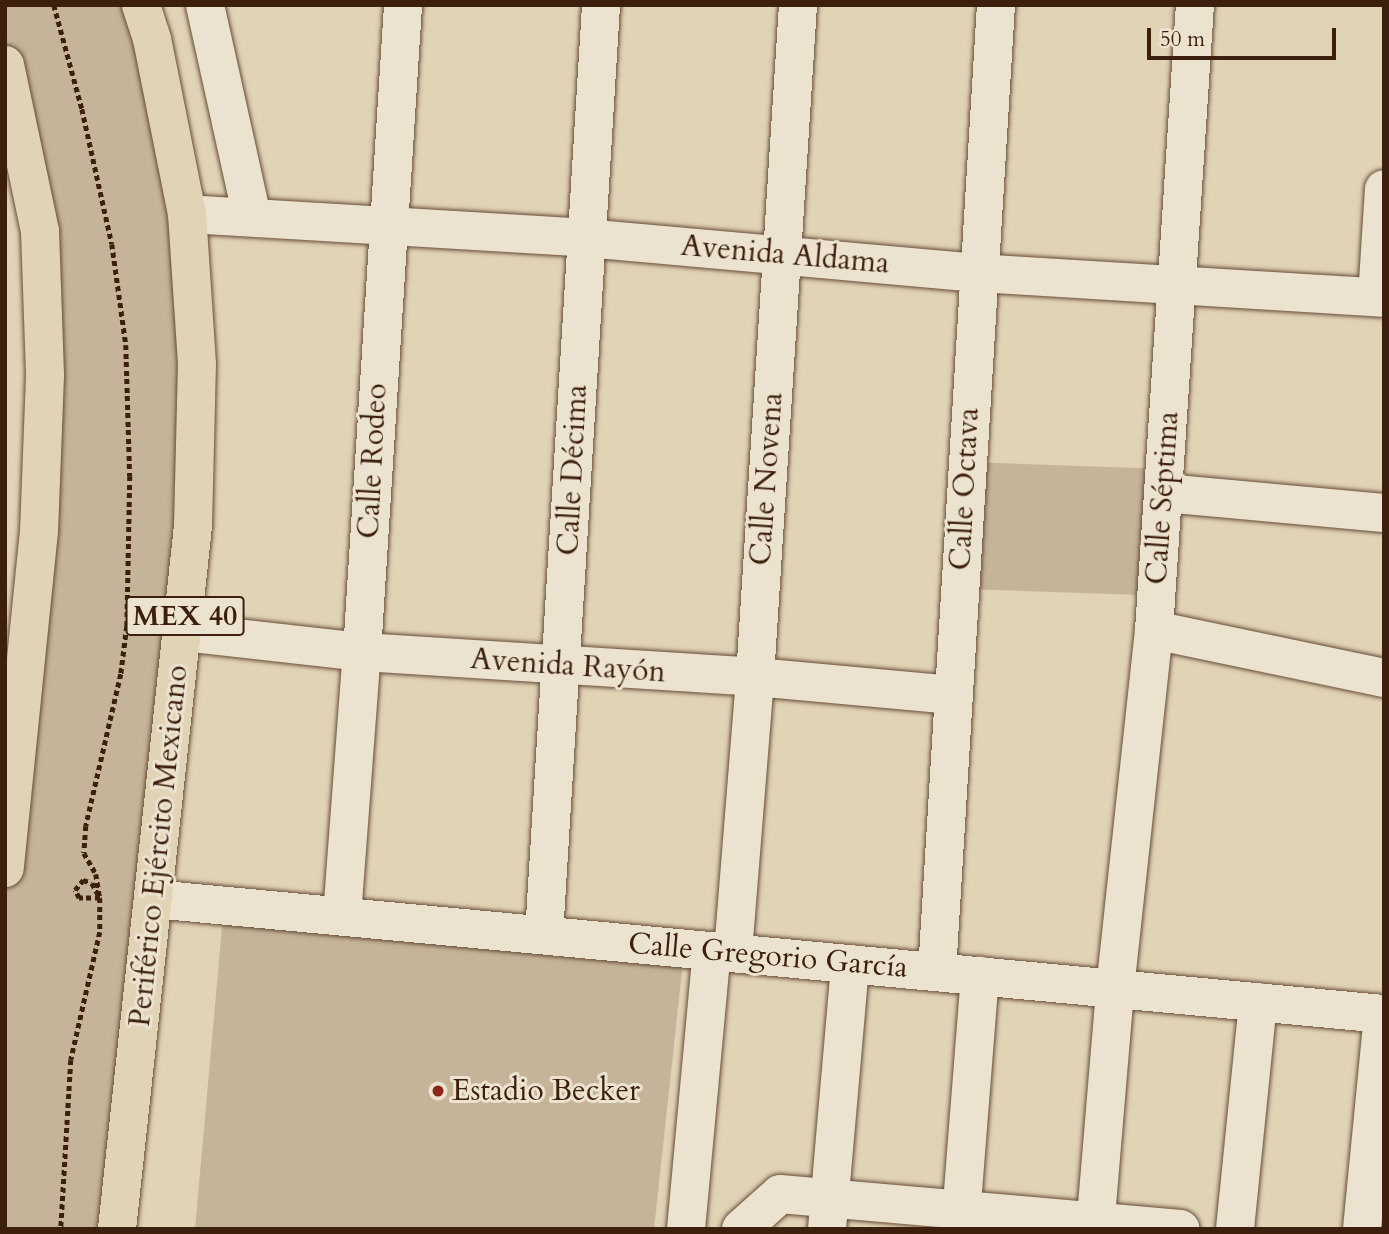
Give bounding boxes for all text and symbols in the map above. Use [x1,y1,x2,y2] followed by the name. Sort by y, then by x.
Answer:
[1151,14,1340,58] scale bar
[1160,25,1205,54] text: 50 m
[679,228,891,282] street label: Avenida Aldama
[351,382,395,540] street label: Calle Rodeo
[551,384,595,556] street label: Calle Décima
[743,391,791,567] street label: Calle Novena
[943,407,987,571] street label: Calle Octava
[1139,410,1187,586] street label: Calle Séptima
[125,592,244,640] road number: MEX 40
[469,641,667,691] street label: Avenida Rayón
[122,663,196,1029] street label: Periférico Ejército Mexicano
[627,926,909,986] street label: Calle Gregorio García
[452,1073,640,1109] place label: Estadio Becker
[430,1083,446,1099] marker: Estadio Becker

